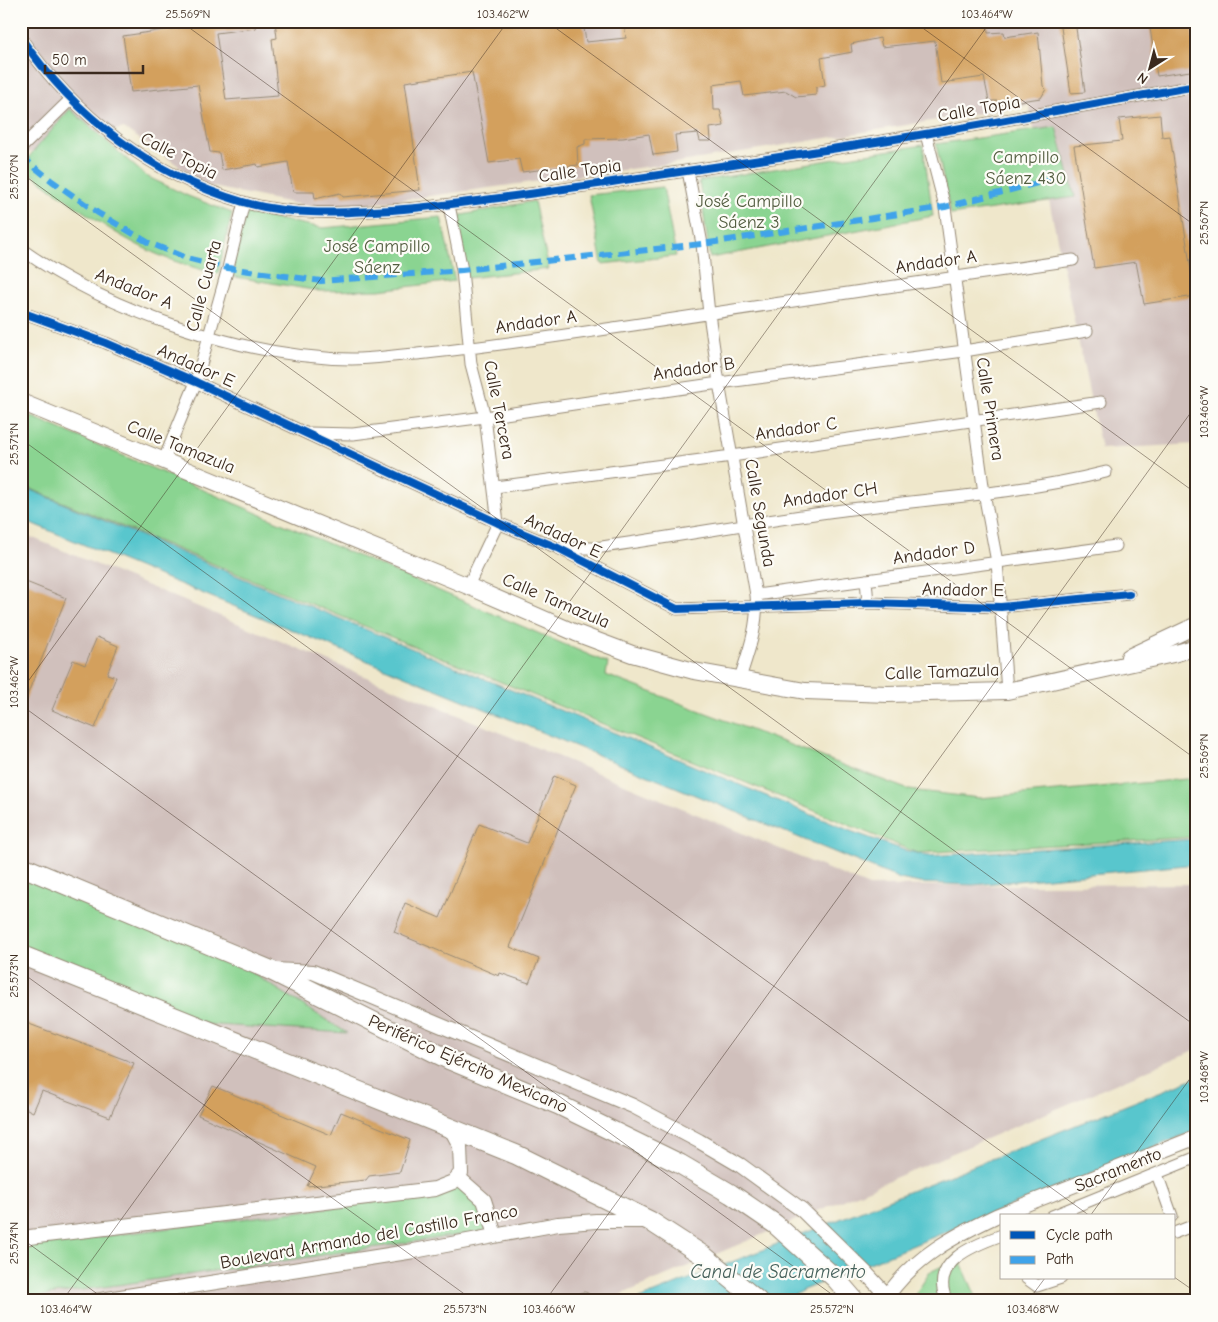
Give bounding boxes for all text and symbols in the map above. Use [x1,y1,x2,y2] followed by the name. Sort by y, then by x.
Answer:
[166,7,210,21] text: 25.569°N
[477,7,530,21] text: 103.462°W
[961,7,1013,21] text: 103.464°W
[45,42,142,74] scale bar
[1126,42,1176,92] north arrow
[52,51,87,69] text: 50 m
[1134,69,1151,88] text: N
[936,91,1022,127] street label: Calle Topia
[137,128,221,184] street label: Calle Topia
[986,147,1066,189] park label: Campillo Sáenz 430
[7,155,21,199] text: 25.570°N
[537,155,623,187] street label: Calle Topia
[696,191,802,233] park label: José Campillo Sáenz 3
[1197,201,1211,245] text: 25.567°N
[324,236,430,278] park label: José Campillo Sáenz
[182,238,226,334] street label: Calle Cuarta
[894,246,978,278] street label: Andador A
[92,264,176,314] street label: Andador A
[494,306,578,338] street label: Andador A
[154,340,238,392] street label: Andador E
[652,353,736,385] street label: Andador B
[971,356,1009,462] street label: Calle Primera
[479,359,519,461] street label: Calle Tercera
[1197,385,1211,438] text: 103.466°W
[754,413,838,445] street label: Andador C
[124,416,238,478] street label: Calle Tamazula
[7,423,21,465] text: 25.571°N
[740,457,780,569] street label: Calle Segunda
[781,478,879,512] street label: Andador CH
[521,509,605,563] street label: Andador E
[892,537,976,569] street label: Andador D
[499,569,613,633] street label: Calle Tamazula
[922,579,1004,601] street label: Andador E
[7,655,21,708] text: 103.462°W
[884,660,1000,684] street label: Calle Tamazula
[1197,734,1211,778] text: 25.569°N
[7,954,21,998] text: 25.573°N
[365,1010,571,1118] street label: Periférico Ejército Mexicano
[1197,1050,1211,1103] text: 103.468°W
[1071,1143,1165,1197] street label: Sacramento
[219,1200,519,1274] street label: Boulevard Armando del Castillo Franco
[1000,1214,1176,1280] legend
[7,1222,21,1264] text: 25.574°N
[1046,1226,1113,1244] text: Cycle path
[1046,1250,1074,1268] text: Path
[690,1261,866,1283] water label: Canal de Sacramento
[40,1302,92,1316] text: 103.464°W
[443,1302,487,1316] text: 25.573°N
[523,1302,576,1316] text: 103.466°W
[810,1302,854,1316] text: 25.572°N
[1007,1302,1060,1316] text: 103.468°W

